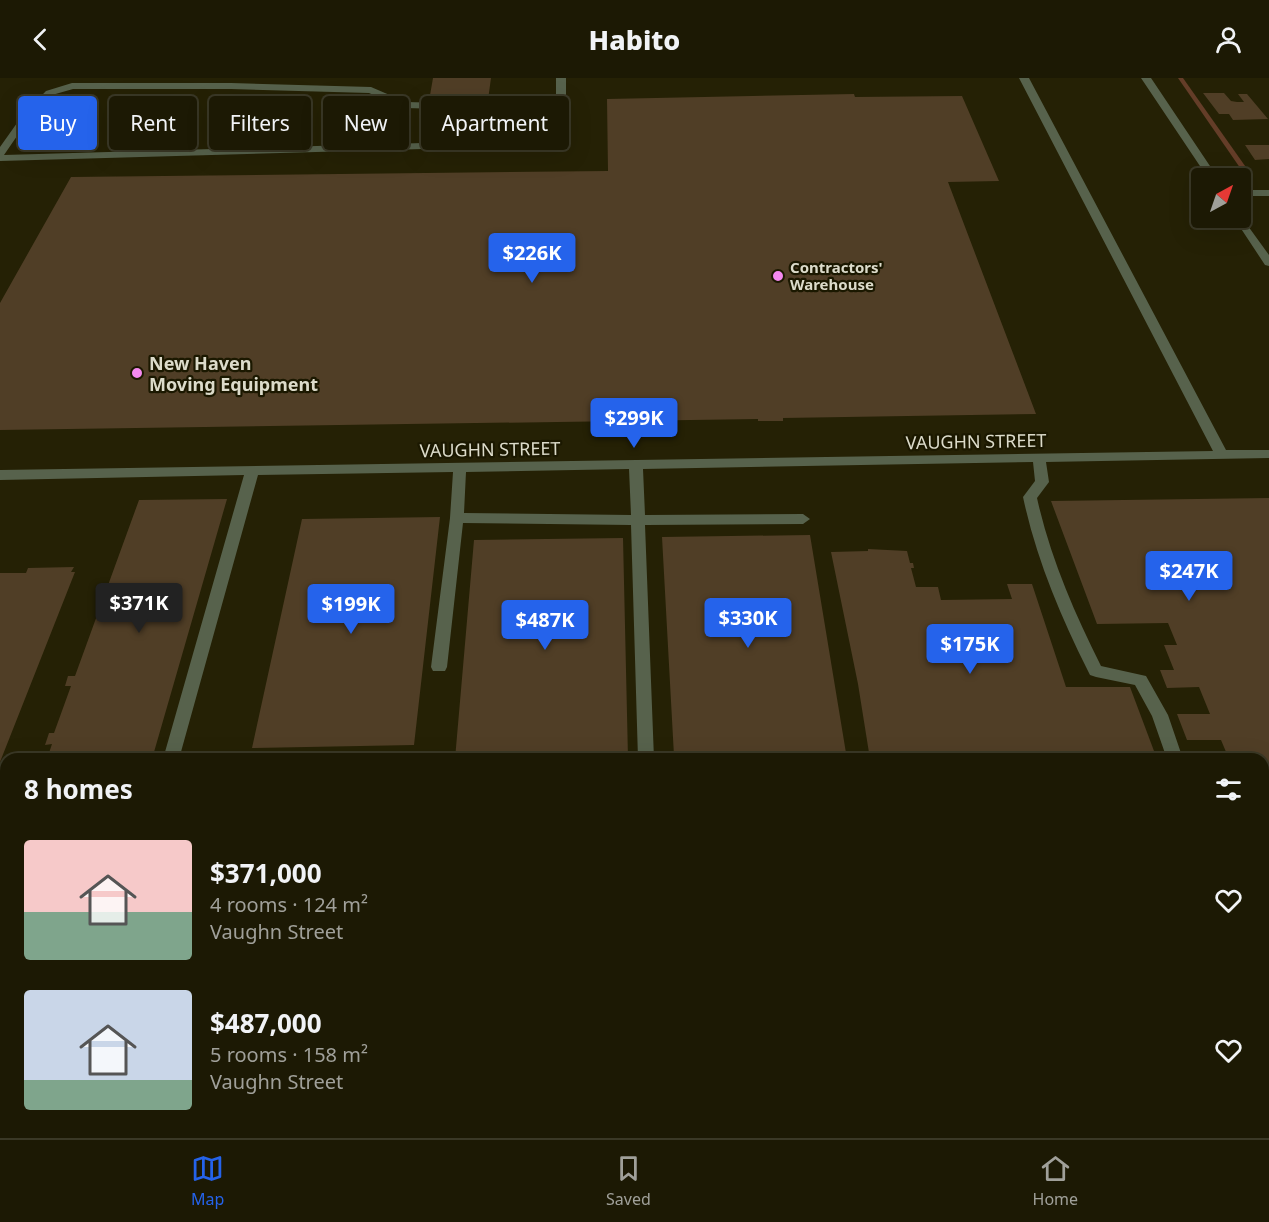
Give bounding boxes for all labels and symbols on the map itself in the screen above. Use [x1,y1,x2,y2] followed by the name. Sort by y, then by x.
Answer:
[1191,168,1251,228] north arrow
[490,233,574,284] pin: $226K
[790,257,883,294] place label: Contractors' Warehouse
[771,269,785,283] marker: Contractors' Warehouse
[149,351,318,396] place label: New Haven Moving Equipment
[130,366,144,380] marker: New Haven Moving Equipment
[592,398,676,449] pin: $299K
[905,428,1047,454] street label: VAUGHN STREET
[419,436,561,462] street label: VAUGHN STREET
[1147,551,1231,602] pin: $247K
[97,583,181,634] pin: $371K
[309,584,393,635] pin: $199K
[706,598,790,649] pin: $330K
[503,600,587,651] pin: $487K
[928,624,1012,675] pin: $175K

